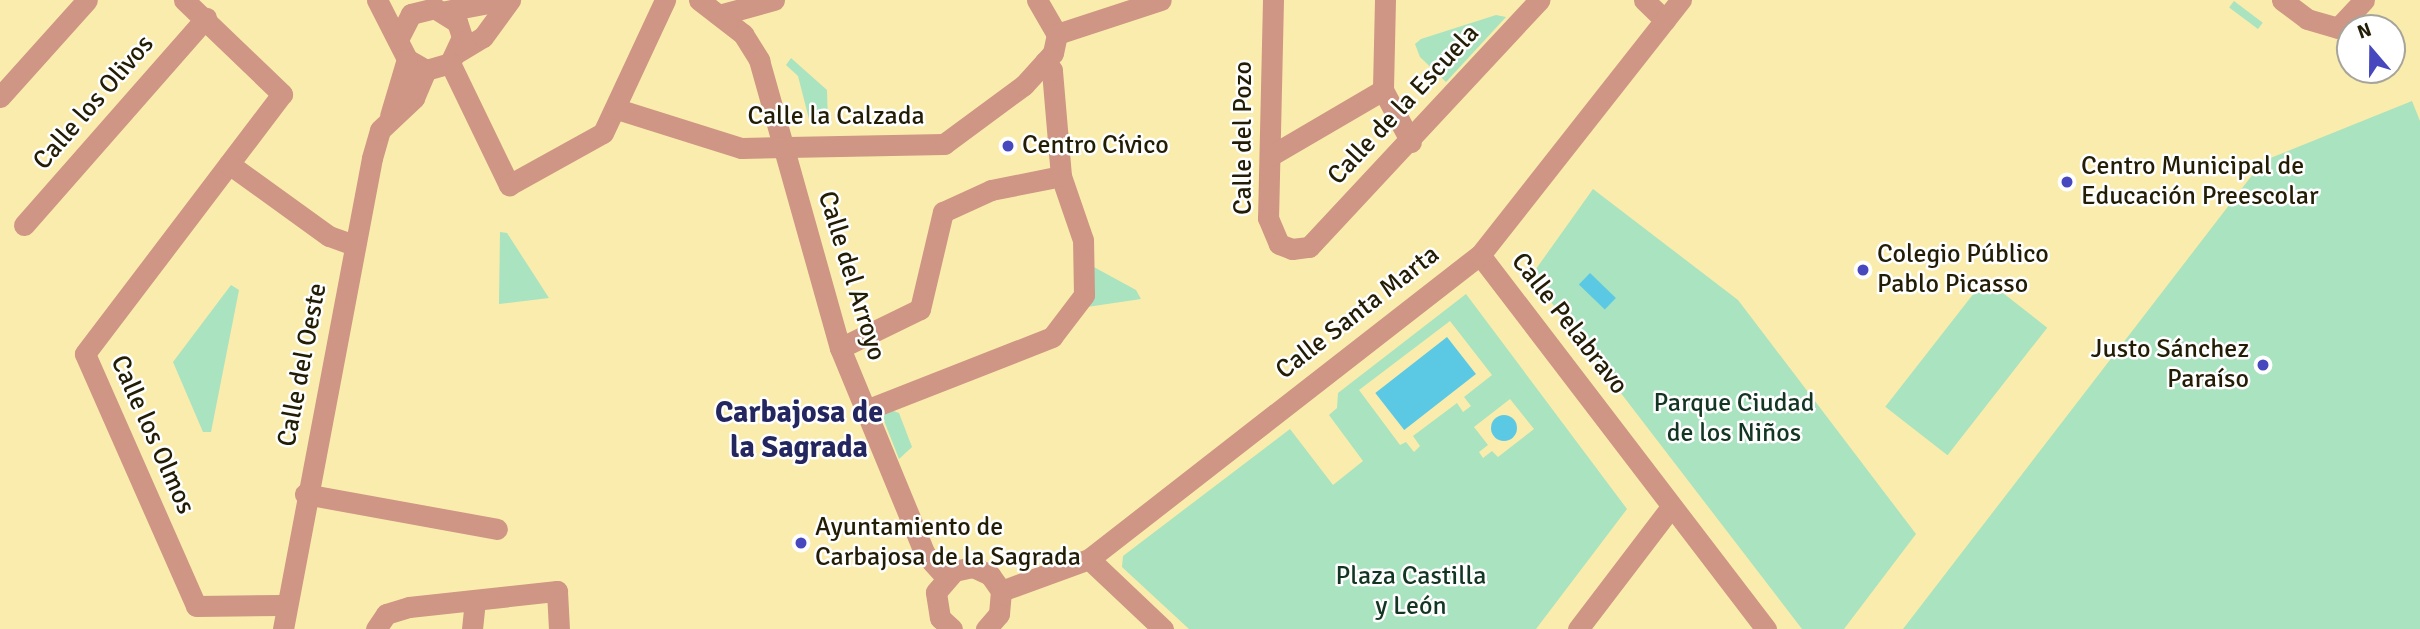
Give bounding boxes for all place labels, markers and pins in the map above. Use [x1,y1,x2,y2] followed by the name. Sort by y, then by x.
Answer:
[1022,130,1169,162] place label: Centro Cívico
[1000,138,1016,154] marker: Centro Cívico
[2081,151,2319,212] place label: Centro Municipal de Educación Preescolar
[2059,174,2075,190] marker: Centro Municipal de Educación Preescolar
[1877,239,2049,300] place label: Colegio Público Pablo Picasso
[1855,262,1871,278] marker: Colegio Público Pablo Picasso
[2091,334,2249,396] place label: Justo Sánchez Paraíso
[2255,357,2271,373] marker: Justo Sánchez Paraíso
[815,512,1081,574] place label: Ayuntamiento de Carbajosa de la Sagrada
[793,535,809,551] marker: Ayuntamiento de Carbajosa de la Sagrada

